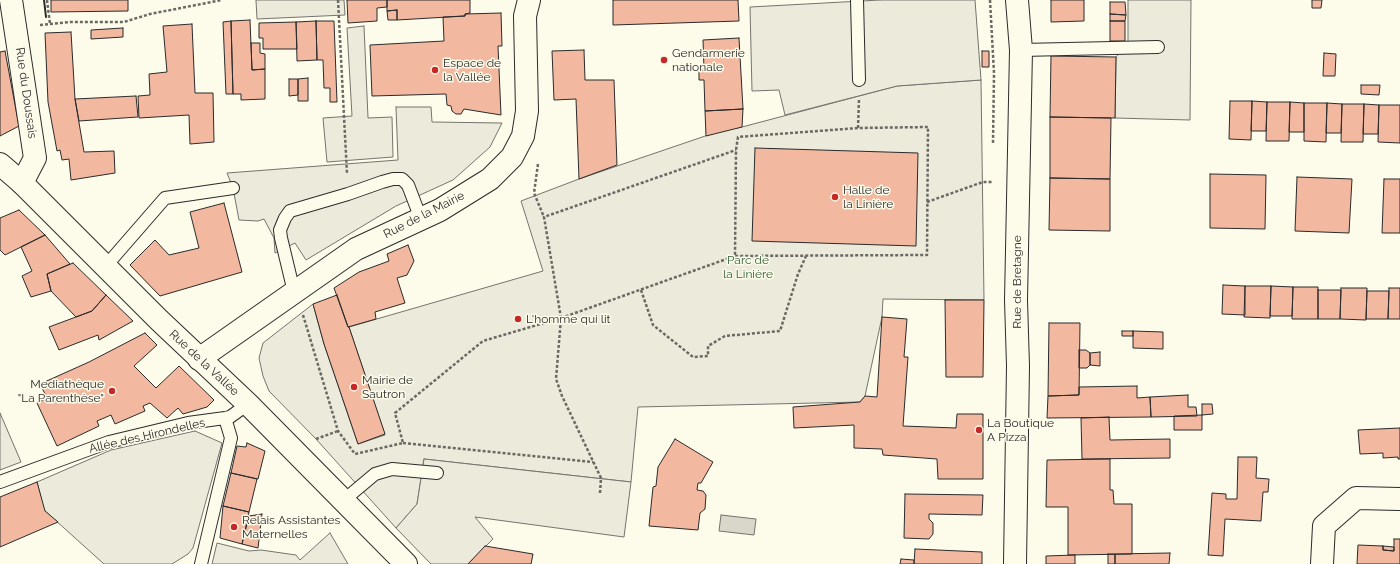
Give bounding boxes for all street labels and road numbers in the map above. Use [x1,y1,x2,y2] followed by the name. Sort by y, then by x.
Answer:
[12,46,40,140] street label: Rue du Doussais
[381,188,467,242] street label: Rue de la Mairie
[1010,235,1024,329] street label: Rue de Bretagne
[166,327,242,399] street label: Rue de la Vallée
[88,416,206,456] street label: Allée des Hirondelles

